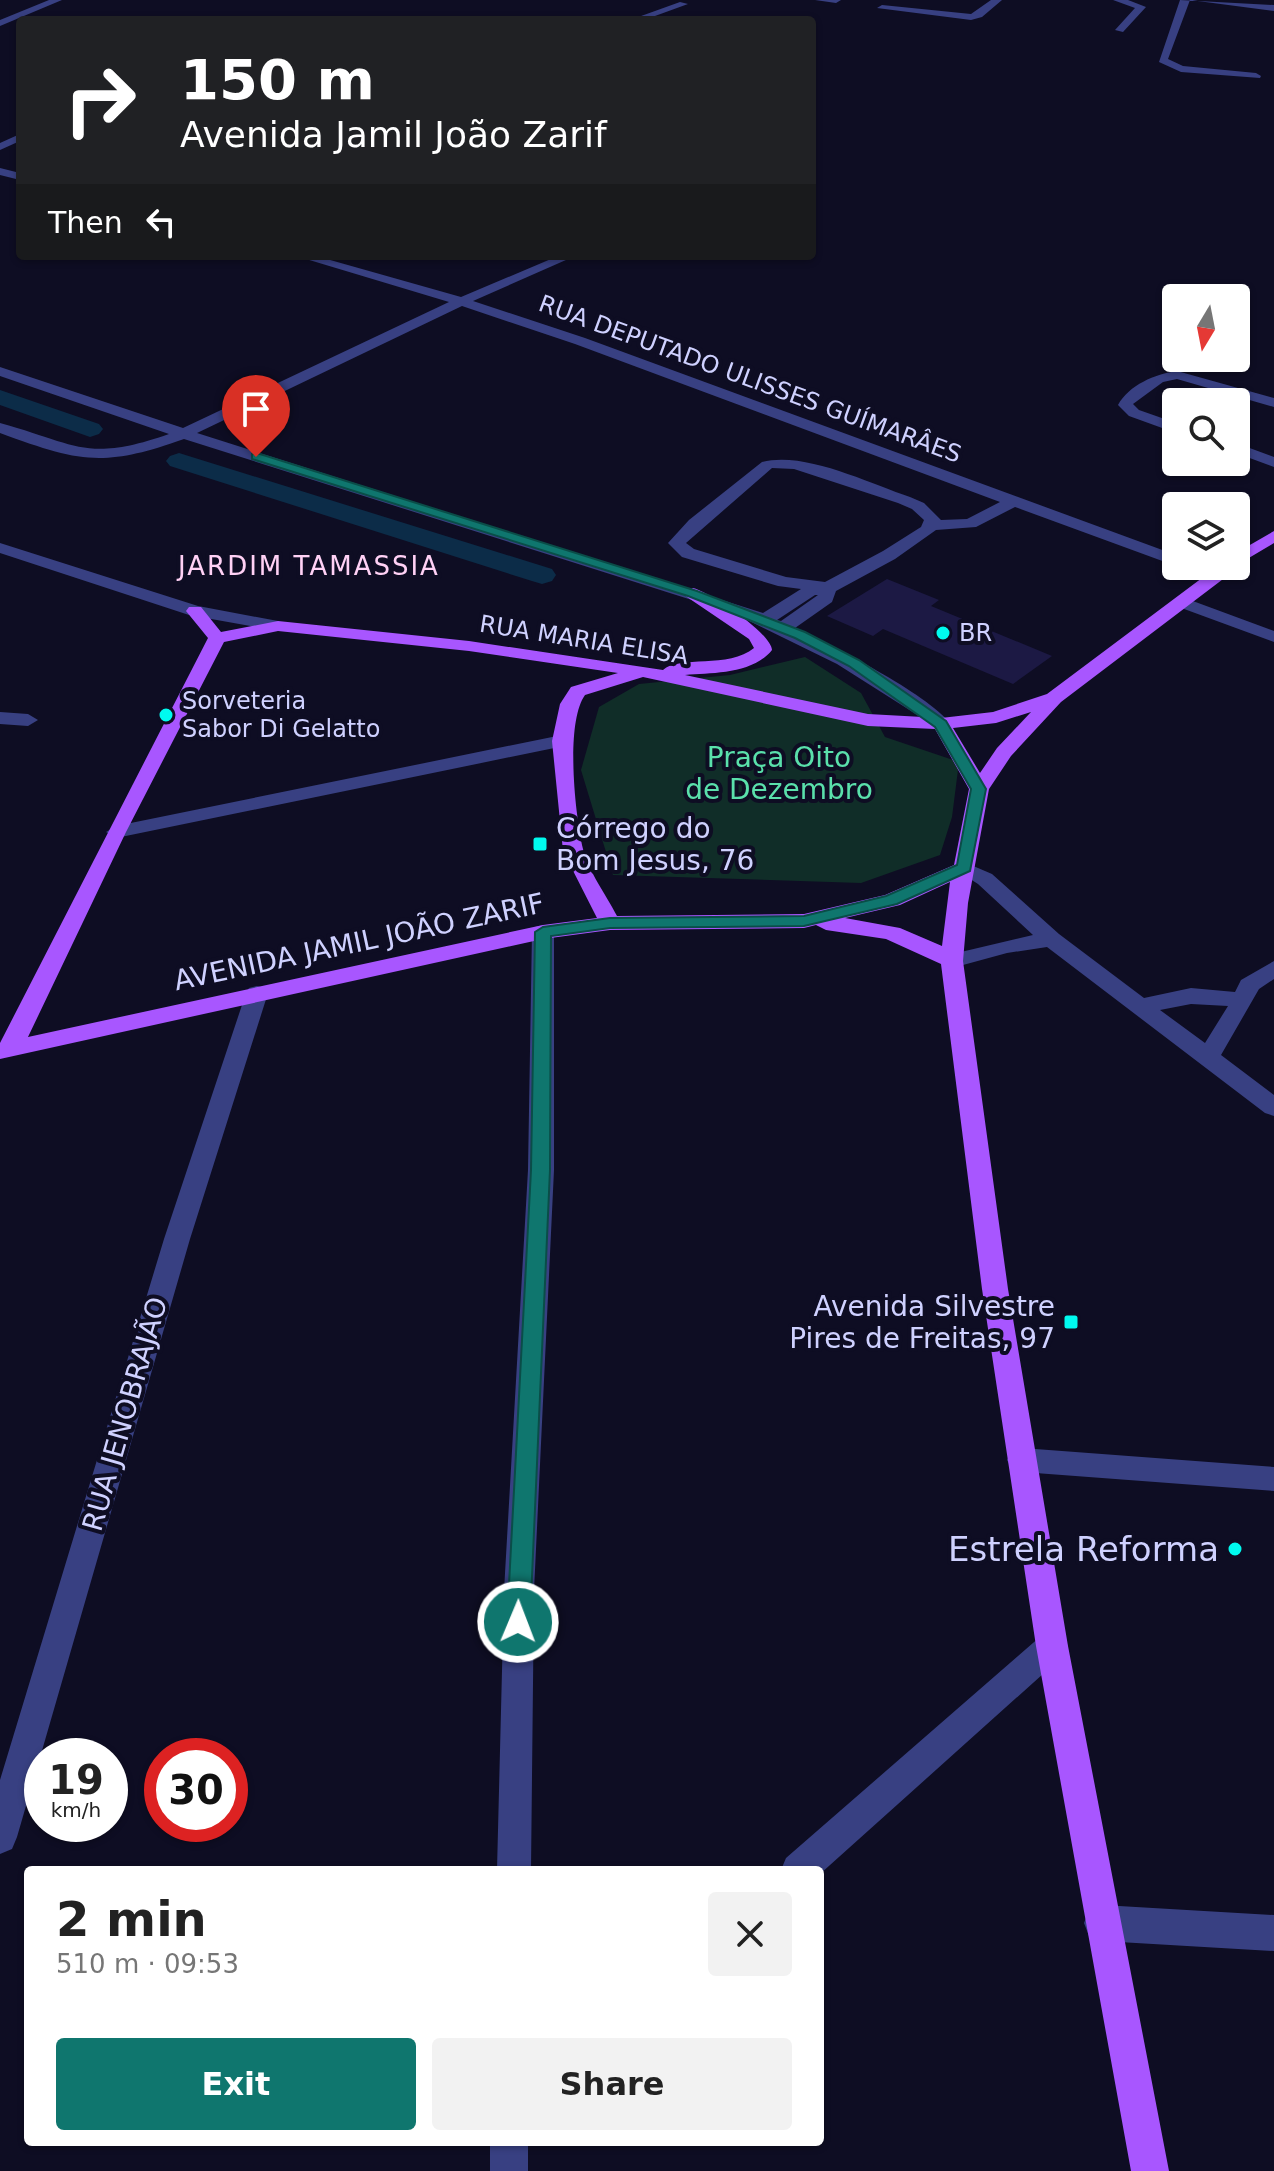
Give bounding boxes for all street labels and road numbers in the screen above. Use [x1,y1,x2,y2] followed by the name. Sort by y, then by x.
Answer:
[535,288,965,469] street label: RUA DEPUTADO ULISSES GUÍMARÂES
[478,610,691,670] street label: RUA MARIA ELISA
[171,887,547,997] street label: AVENIDA JAMIL JOÃO ZARIF
[76,1293,174,1535] street label: RUA JENOBRAJÃO

